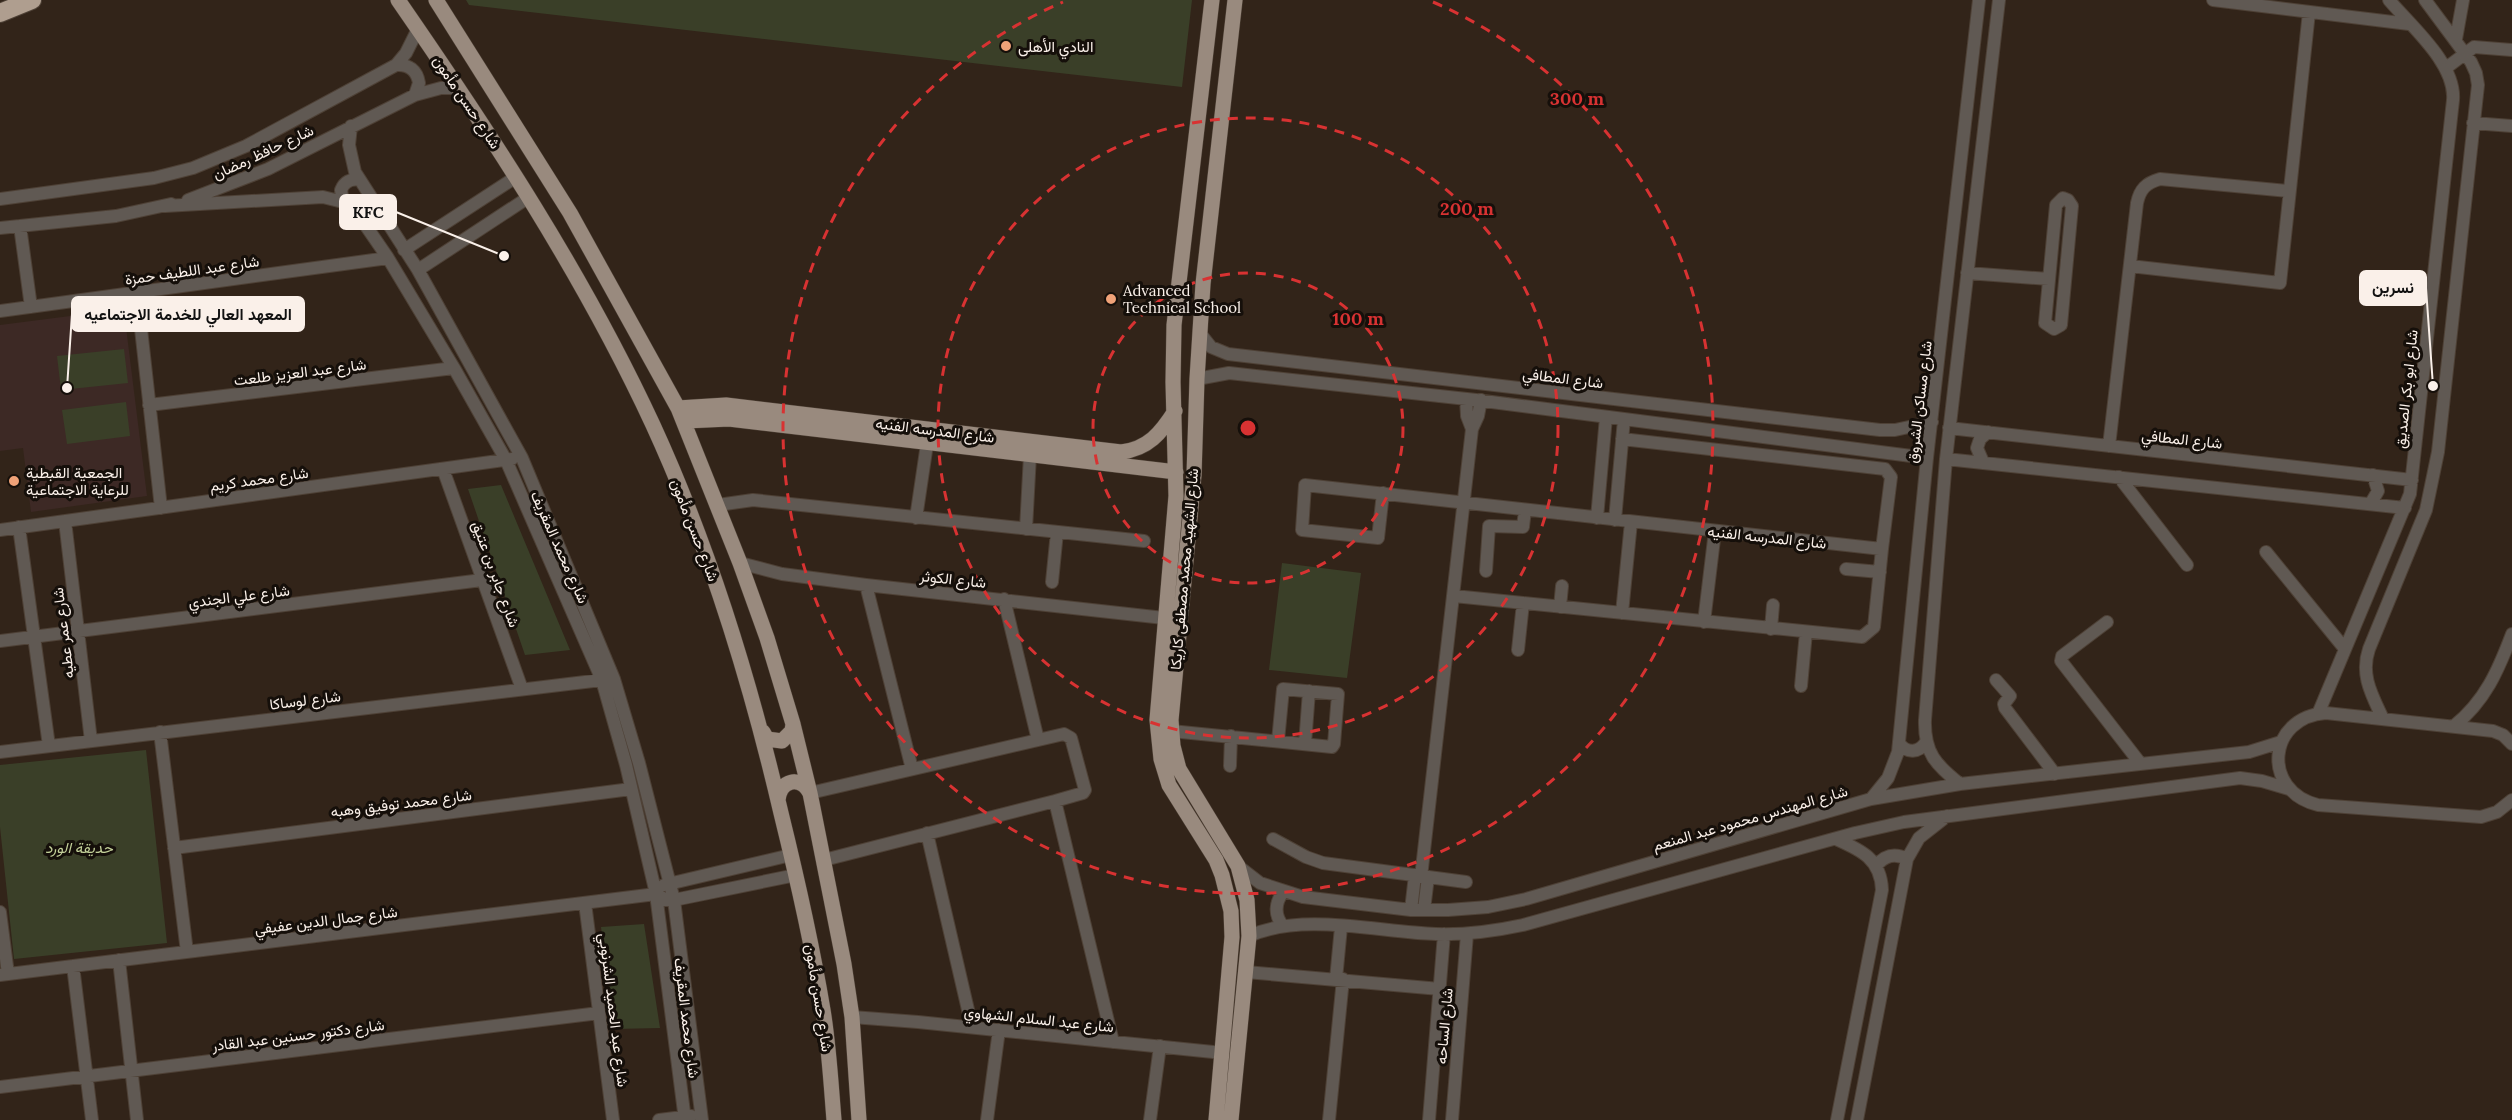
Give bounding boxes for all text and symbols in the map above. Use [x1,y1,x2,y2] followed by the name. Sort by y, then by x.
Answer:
[1018,37,1093,60] place label: النادي الأهلى
[999,39,1013,53] marker: النادي الأهلى
[427,52,505,153] street label: شارع حسن مأمون
[1550,87,1605,110] text: 300 m
[209,120,318,186] street label: شارع حافظ رمضان
[340,195,396,229] callout: KFC
[1440,197,1494,220] text: 200 m
[352,202,384,222] text: KFC
[124,251,261,291] street label: شارع عبد اللطيف حمزة
[2360,271,2426,305] callout: نسرين
[2372,277,2414,298] text: نسرين
[1122,281,1241,317] place label: Advanced Technical School
[1104,292,1118,306] marker: Advanced Technical School
[72,297,304,331] callout: المعهد العالي للخدمة الاجتماعيه
[84,304,292,328] text: المعهد العالي للخدمة الاجتماعيه
[1332,307,1384,330] text: 100 m
[2390,328,2424,450] street label: شارع ابو بكر الصديق
[1902,340,1938,465] street label: شارع مساكن الشروق
[233,354,368,392] street label: شارع عبد العزيز طلعت
[1521,364,1605,396] street label: شارع المطافي
[874,413,996,449] street label: شارع المدرسه الفنيه
[1238,418,1258,438] centre of rings
[2140,425,2224,457] street label: شارع المطافي
[26,463,129,499] place label: الجمعية القبطية للرعاية الاجتماعية
[208,463,310,497] street label: شارع محمد كريم
[1166,467,1204,671] street label: شارع الشهيد محمد مصطفى كاريكا
[7,474,21,488] marker: الجمعية القبطية للرعاية الاجتماعية
[665,476,723,585] street label: شارع حسن مأمون
[525,488,593,607] street label: شارع محمد المقريف
[466,518,524,631] street label: شارع جابر بن عتيق
[1706,521,1828,555] street label: شارع المدرسه الفنيه
[918,566,987,594] street label: شارع الكوثر
[187,580,291,616] street label: شارع علي الجندي
[48,586,80,680] street label: شارع عمر عطيه
[268,686,342,716] street label: شارع لوساكا
[1650,781,1850,857] street label: شارع المهندس محمود عبد المنعم
[329,785,473,823] street label: شارع محمد توفيق وهبه
[45,838,114,857] park label: حديقة الورد
[253,902,399,942] street label: شارع جمال الدين عفيفي
[591,932,633,1089] street label: شارع عبد الحميد الشرنوبي
[799,943,837,1053] street label: شارع حسن مأمون
[668,957,704,1080] street label: شارع محمد المقريف
[1431,987,1459,1065] street label: شارع الساحه
[963,1002,1115,1040] street label: شارع عبد السلام الشهاوي
[210,1015,386,1057] street label: شارع دكتور حسنين عبد القادر

